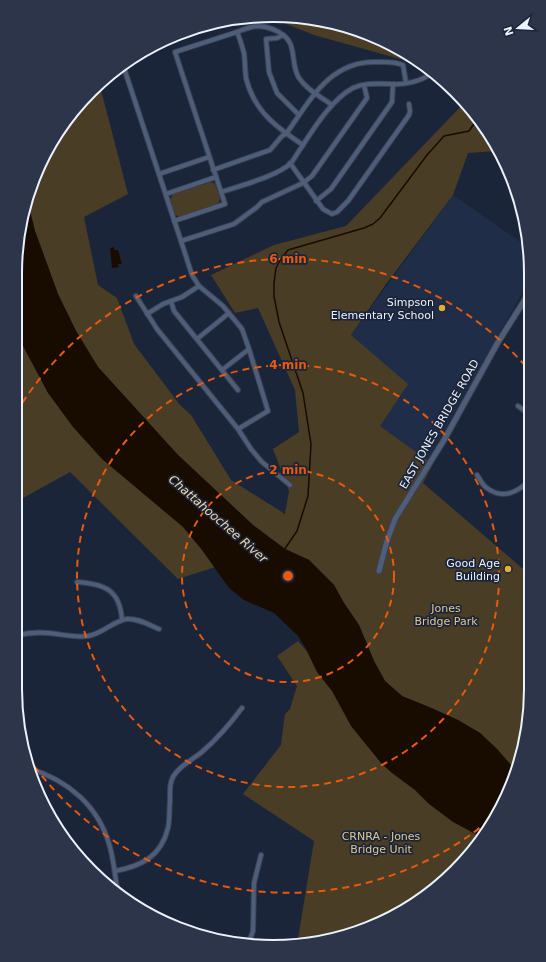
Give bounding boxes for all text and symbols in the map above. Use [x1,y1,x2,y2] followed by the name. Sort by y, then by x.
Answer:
[498,8,538,48] north arrow
[501,25,517,37] text: N
[269,252,307,266] text: 6 min
[331,296,434,322] place label: Simpson Elementary School
[437,303,447,313] marker: Simpson Elementary School
[397,357,482,491] street label: EAST JONES BRIDGE ROAD
[269,358,307,372] text: 4 min
[269,463,307,477] text: 2 min
[166,472,271,566] water label: Chattahoochee River
[446,557,500,583] place label: Good Age Building
[503,564,513,574] marker: Good Age Building
[281,569,295,583] centre of rings
[414,602,478,628] park label: Jones Bridge Park
[342,830,421,856] park label: CRNRA - Jones Bridge Unit

